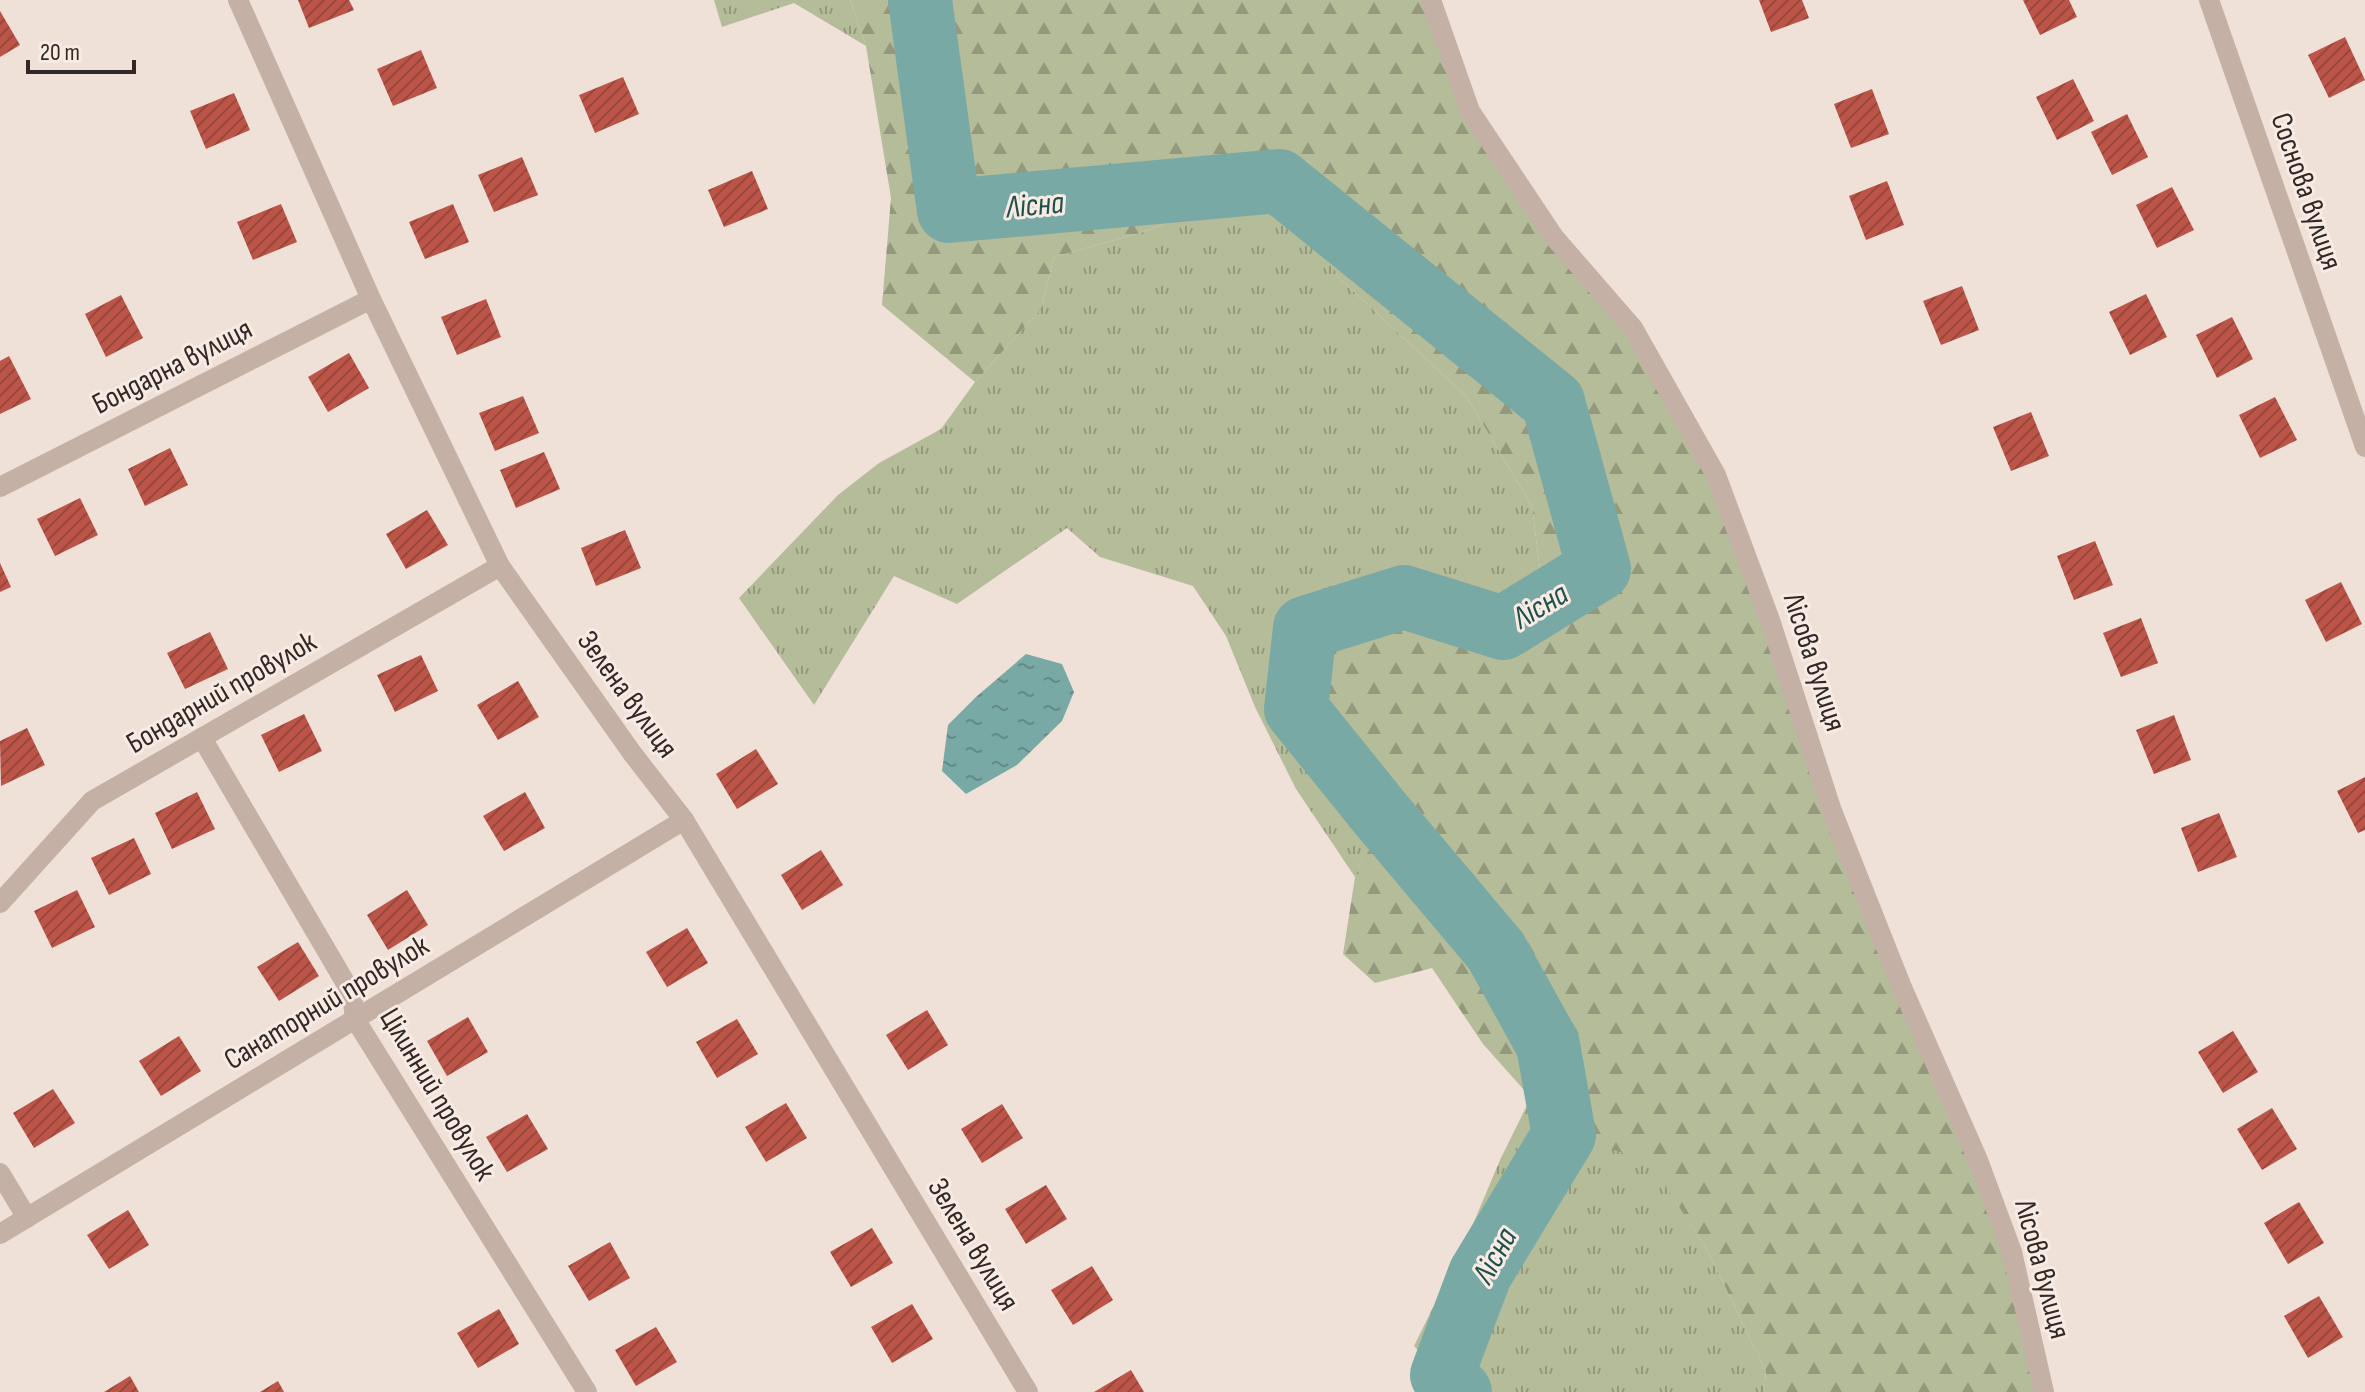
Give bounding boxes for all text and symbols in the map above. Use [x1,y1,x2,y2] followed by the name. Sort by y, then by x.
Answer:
[28,24,134,74] scale bar
[40,38,80,67] text: 20 m
[2262,108,2350,275] street label: Соснова вулиця
[1003,184,1065,228] water label: Лісна
[86,311,258,423] street label: Бондарна вулиця
[1504,575,1575,639] water label: Лісна
[1775,588,1853,736] street label: Лісова вулиця
[120,624,323,762] street label: Бондарний провулок
[569,624,685,765] street label: Зелена вулиця
[218,927,436,1078] street label: Санаторний провулок
[372,1002,503,1188] street label: Цілинний провулок
[920,1172,1027,1317] street label: Зелена вулиця
[2006,1195,2078,1343] street label: Лісова вулиця
[1463,1221,1526,1292] water label: Лісна

